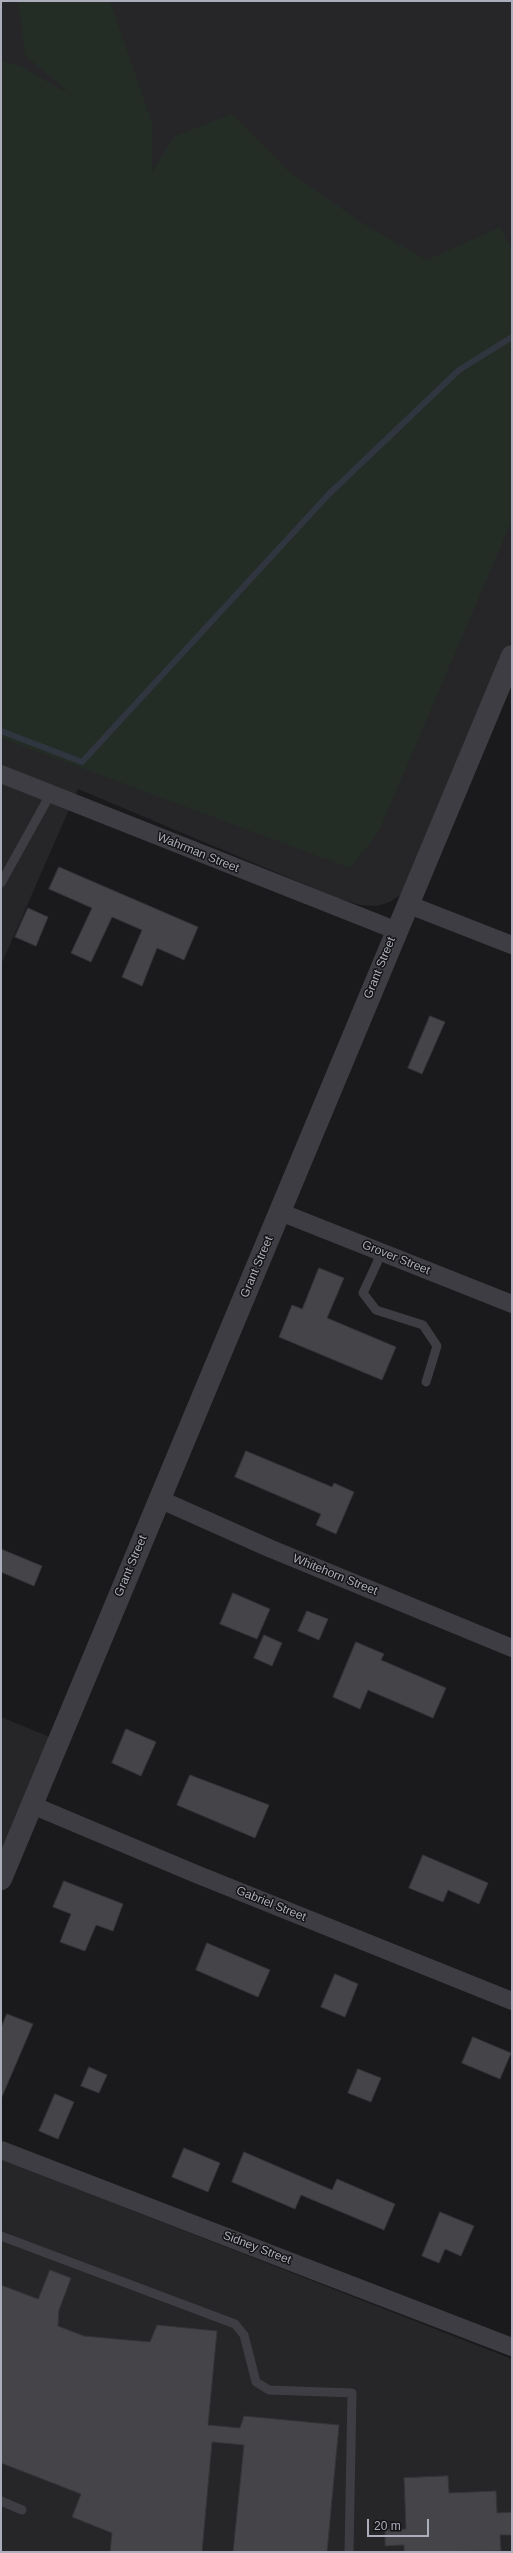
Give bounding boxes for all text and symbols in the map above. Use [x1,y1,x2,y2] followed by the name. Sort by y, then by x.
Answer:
[155,830,241,876] street label: Wahrman Street
[361,935,399,1001] street label: Grant Street
[238,1234,276,1300] street label: Grant Street
[360,1238,432,1278] street label: Grover Street
[112,1533,150,1599] street label: Grant Street
[291,1551,379,1599] street label: Whitehorn Street
[234,1883,308,1925] street label: Gabriel Street
[221,2228,293,2268] street label: Sidney Street
[369,2511,431,2537] scale bar
[374,2519,401,2533] text: 20 m

